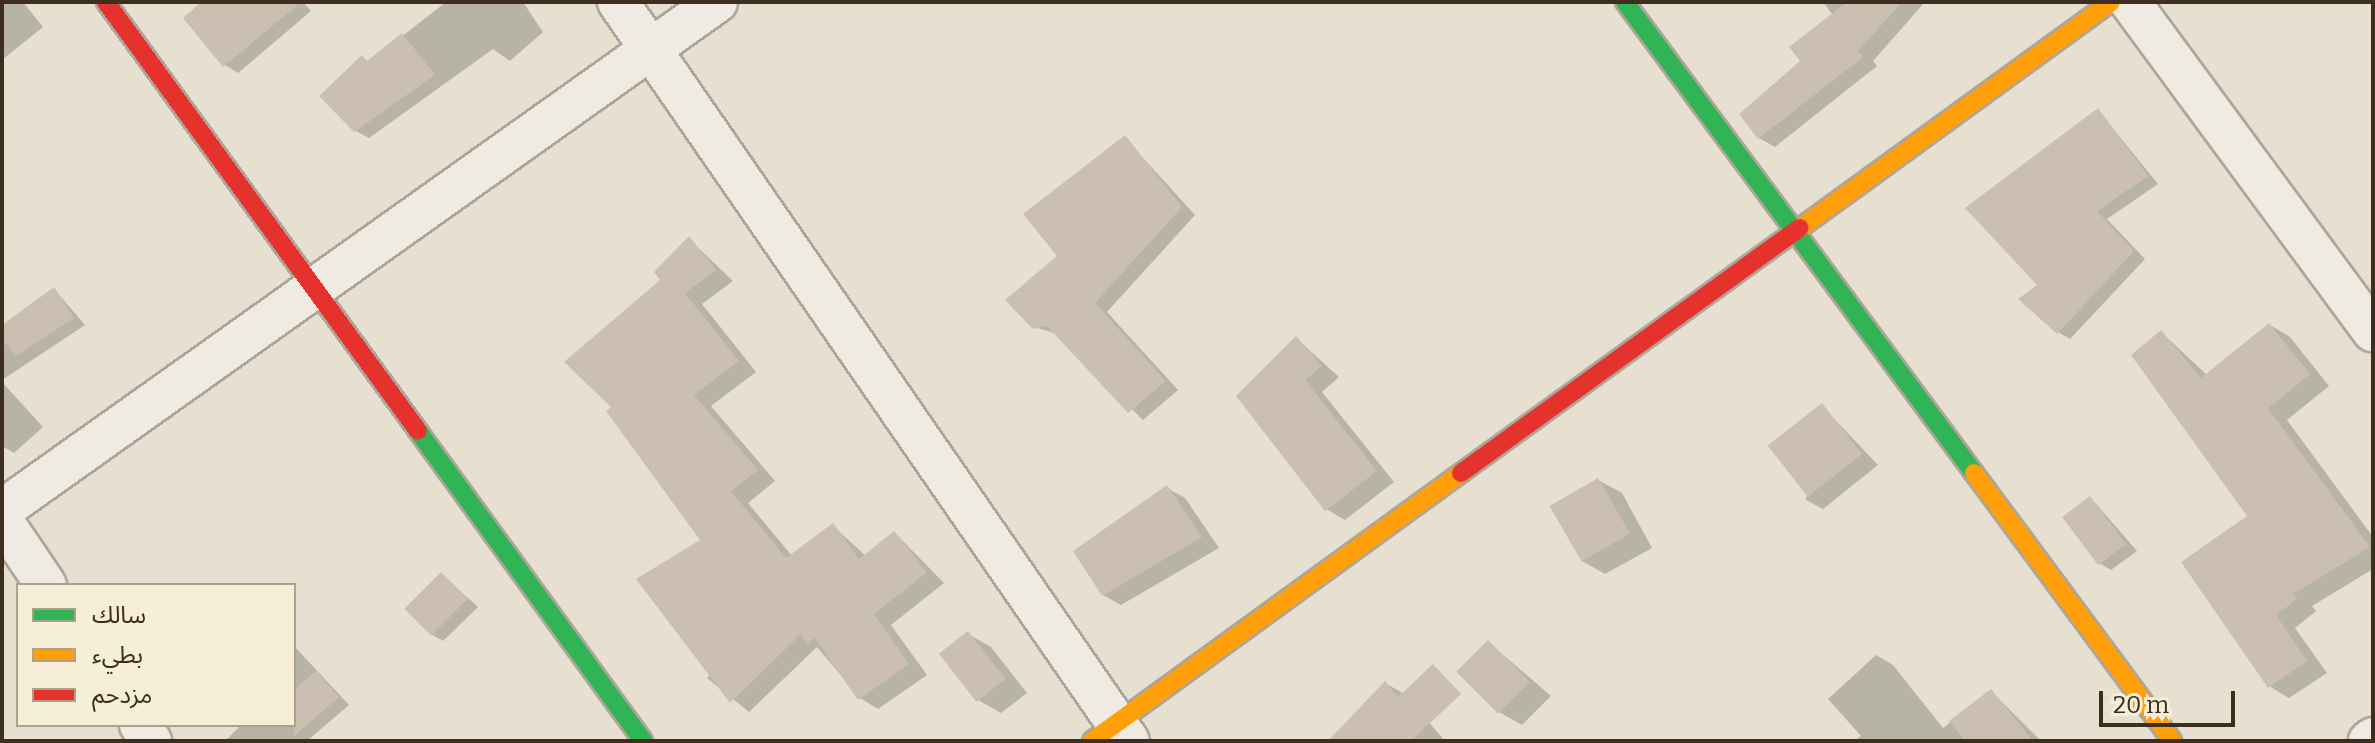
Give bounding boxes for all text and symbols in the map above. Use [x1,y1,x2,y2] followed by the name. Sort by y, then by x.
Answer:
[16,583,296,727] legend
[92,601,146,629] text: سالك
[92,641,143,669] text: بطيء
[2103,675,2239,725] scale bar
[92,681,152,709] text: مزدحم
[2113,691,2169,719] text: 20 m

